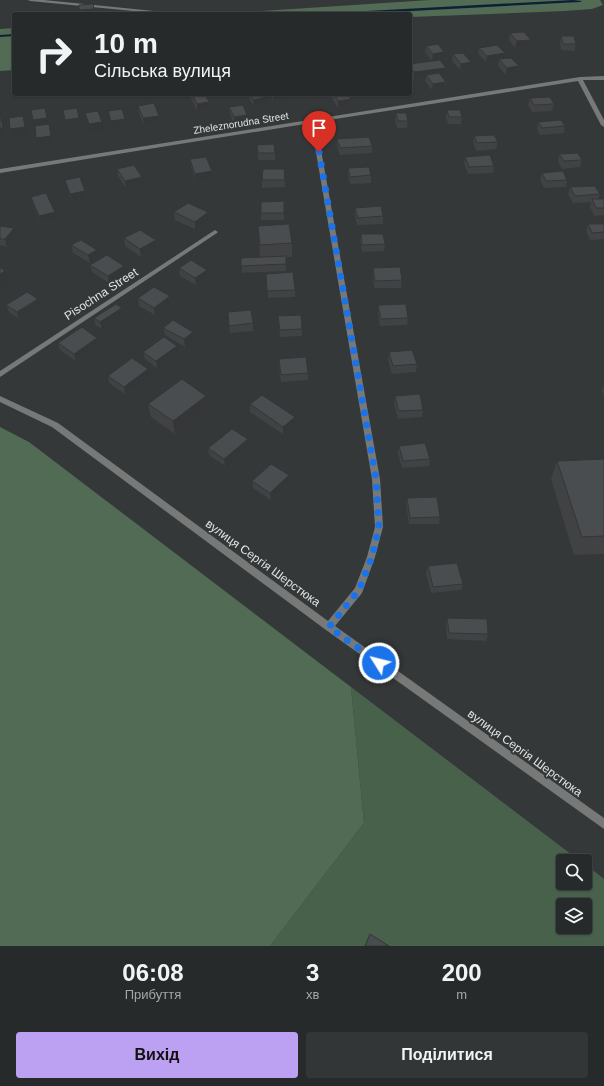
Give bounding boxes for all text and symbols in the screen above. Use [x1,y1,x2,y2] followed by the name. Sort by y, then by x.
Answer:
[28,28,80,80] icon: right
[94,28,158,59] text: 10 m
[94,61,231,81] text: Сільська вулиця
[193,110,290,136] street label: Zheleznorudna Street
[302,111,336,152] pin
[308,117,330,139] icon: arrive
[62,265,141,323] street label: Pisochna Street
[203,517,323,609] street label: вулиця Сергія Шерстюка
[358,642,400,684] position arrow
[465,707,585,799] street label: вулиця Сергія Шерстюка
[556,854,592,934] map controls
[556,854,592,890] button: search
[556,898,592,934] button: layers
[122,959,184,986] text: 06:08
[306,959,319,986] text: 3
[442,959,482,986] text: 200
[125,987,181,1002] text: Прибуття
[306,987,319,1002] text: хв
[456,987,467,1002] text: m
[16,1032,298,1078] button: Вихід
[306,1032,588,1078] button: Поділитися

